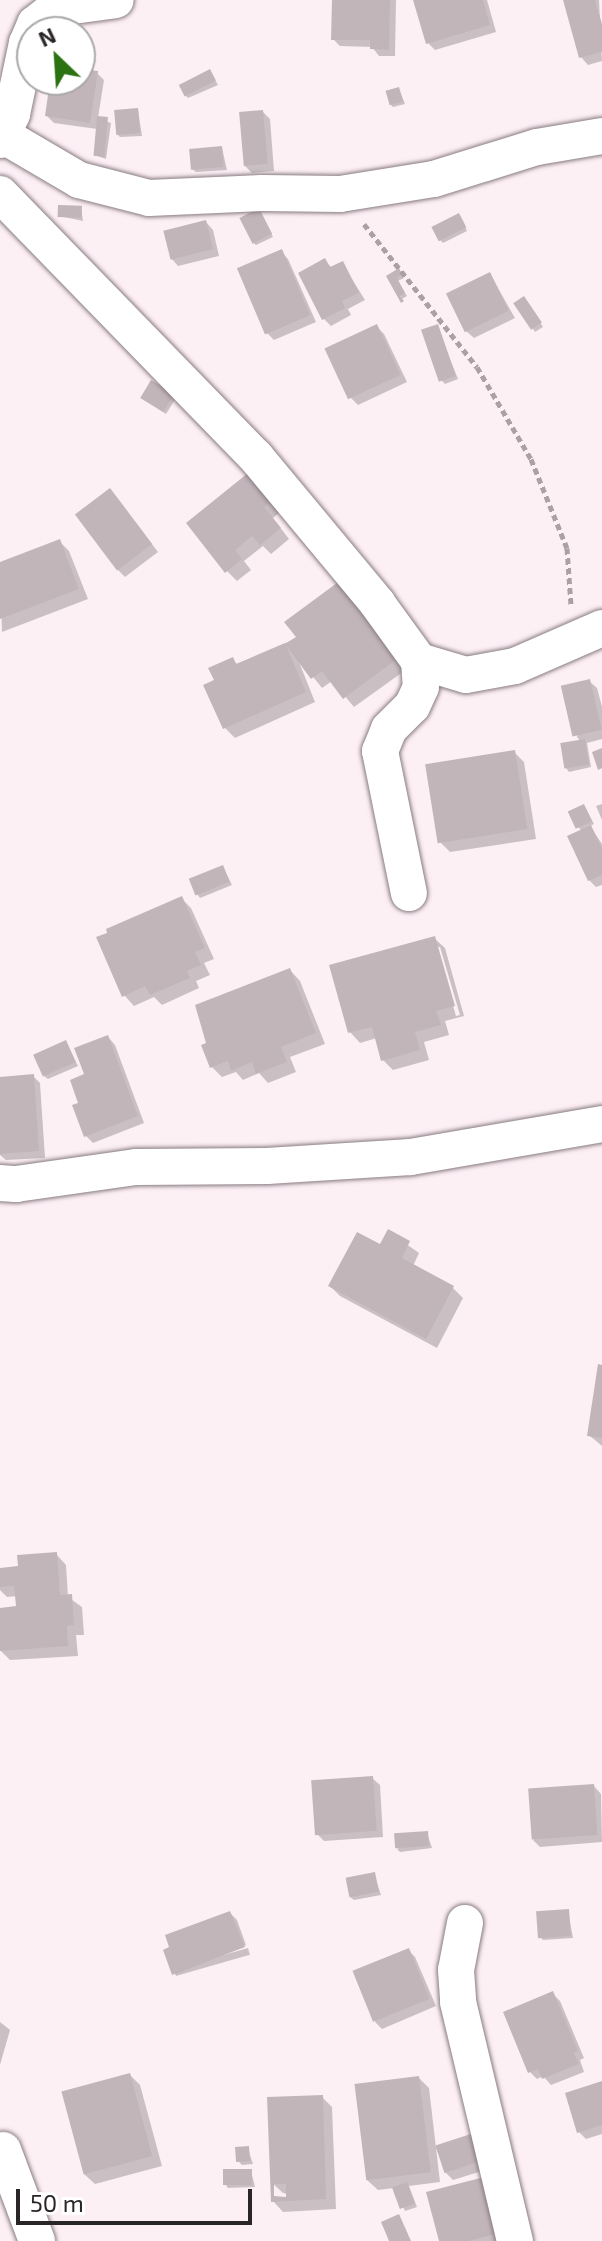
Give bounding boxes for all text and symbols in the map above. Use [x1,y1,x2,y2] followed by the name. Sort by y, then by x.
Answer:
[16,16,96,96] north arrow
[34,21,59,51] text: N
[20,2173,256,2223] scale bar
[30,2188,84,2217] text: 50 m

